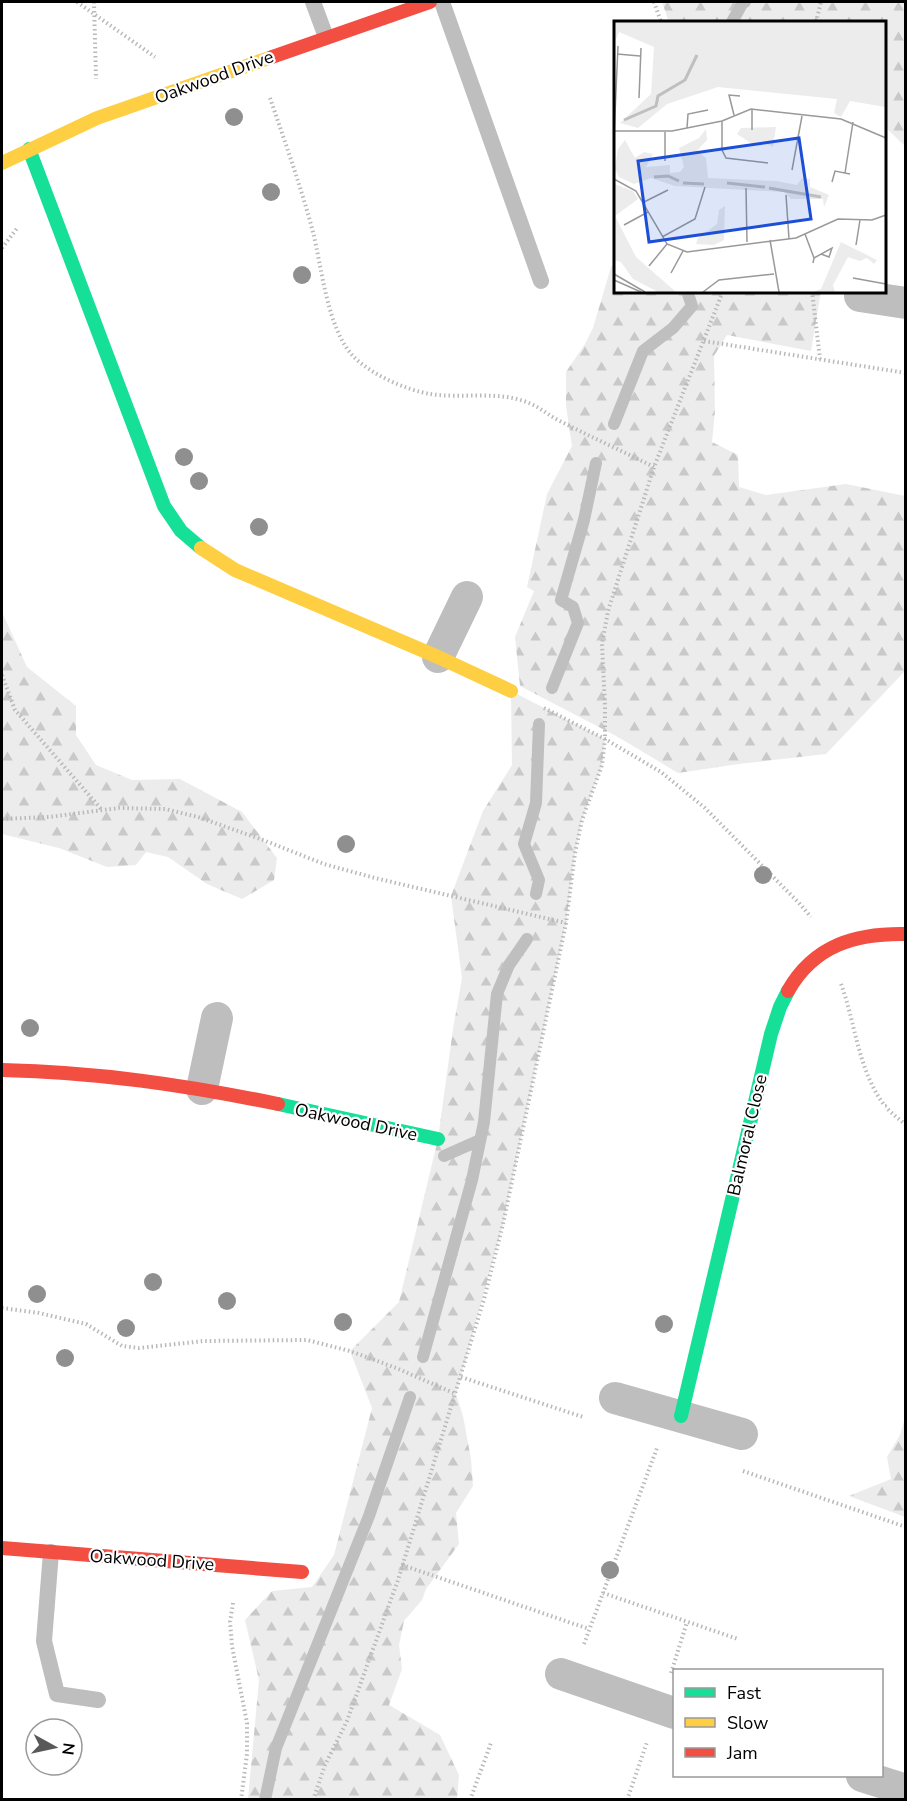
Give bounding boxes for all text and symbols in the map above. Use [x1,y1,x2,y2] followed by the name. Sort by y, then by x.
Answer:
[614,21,886,292] inset map
[151,44,277,110] street label: Oakwood Drive
[721,1072,773,1198] street label: Balmoral Close
[292,1097,420,1147] street label: Oakwood Drive
[89,1544,215,1576] street label: Oakwood Drive
[673,1669,883,1777] legend
[727,1681,762,1705] text: Fast
[727,1711,768,1735] text: Slow
[24,1717,84,1777] north arrow
[56,1741,80,1756] text: N
[726,1741,758,1765] text: Jam

